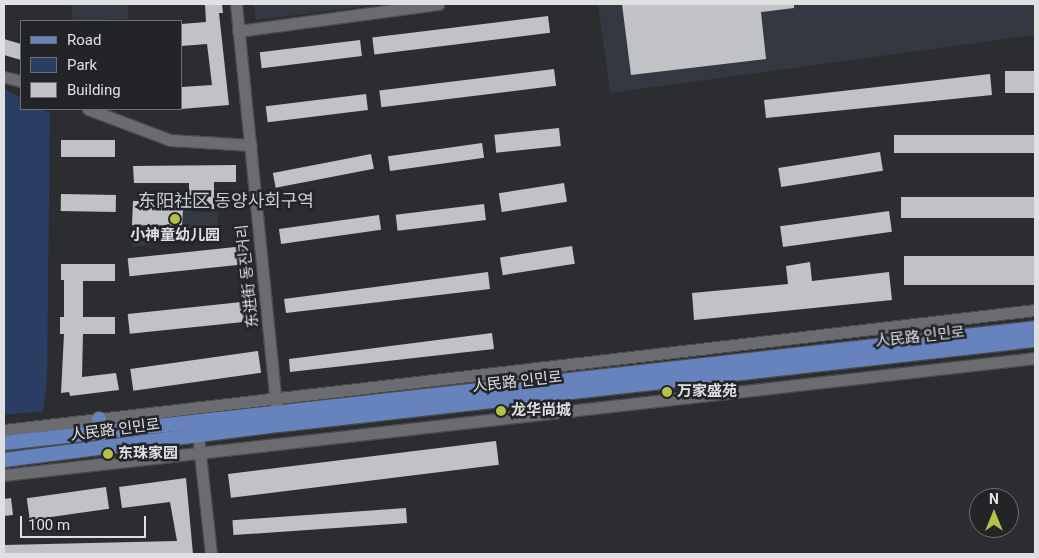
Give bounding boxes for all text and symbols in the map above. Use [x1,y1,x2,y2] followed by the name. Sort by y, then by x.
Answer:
[20,20,182,110] legend
[67,31,101,49] text: Road
[67,56,97,74] text: Park
[67,81,121,99] text: Building
[138,190,314,212] district label: 东阳社区 동양사회구역
[169,213,181,225] marker: 小神童幼儿园
[234,223,262,329] street label: 东进街 동진거리
[130,227,220,245] place label: 小神童幼儿园
[874,323,966,351] street label: 人民路 인민로
[471,368,563,396] street label: 人民路 인민로
[677,383,737,401] place label: 万家盛苑
[661,386,673,398] marker: 万家盛苑
[511,402,571,420] place label: 龙华尚城
[495,405,507,417] marker: 龙华尚城
[69,416,161,444] street label: 人民路 인민로
[118,445,178,463] place label: 东珠家园
[102,448,114,460] marker: 东珠家园
[969,488,1019,538] north arrow
[989,491,999,507] text: N
[22,506,149,538] scale bar
[28,516,70,534] text: 100 m

